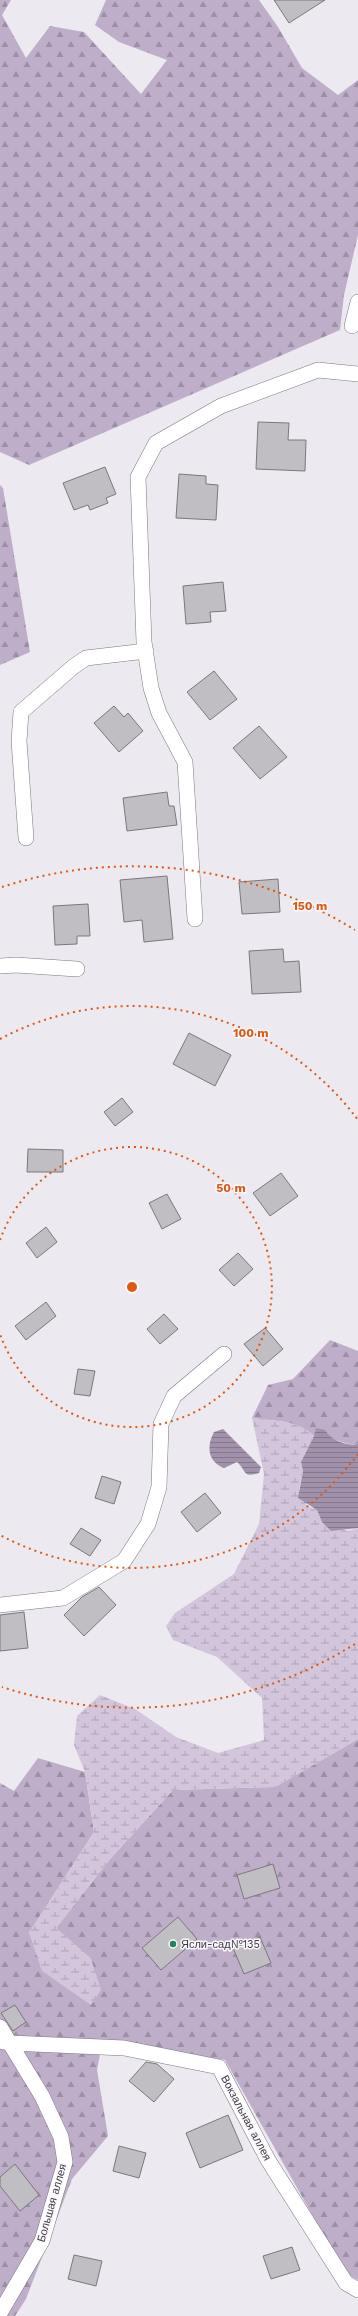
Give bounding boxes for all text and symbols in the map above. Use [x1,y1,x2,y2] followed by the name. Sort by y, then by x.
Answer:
[293,899,327,913] text: 150 m
[233,1026,269,1040] text: 100 m
[216,1181,246,1195] text: 50 m
[125,1280,139,1294] centre of rings
[181,1938,260,1951] place label: Ясли-сад№135
[168,1939,178,1949] marker: Ясли-сад№135
[218,2073,274,2163] street label: Вокзальная аллея
[35,2162,69,2244] street label: Большая аллея

